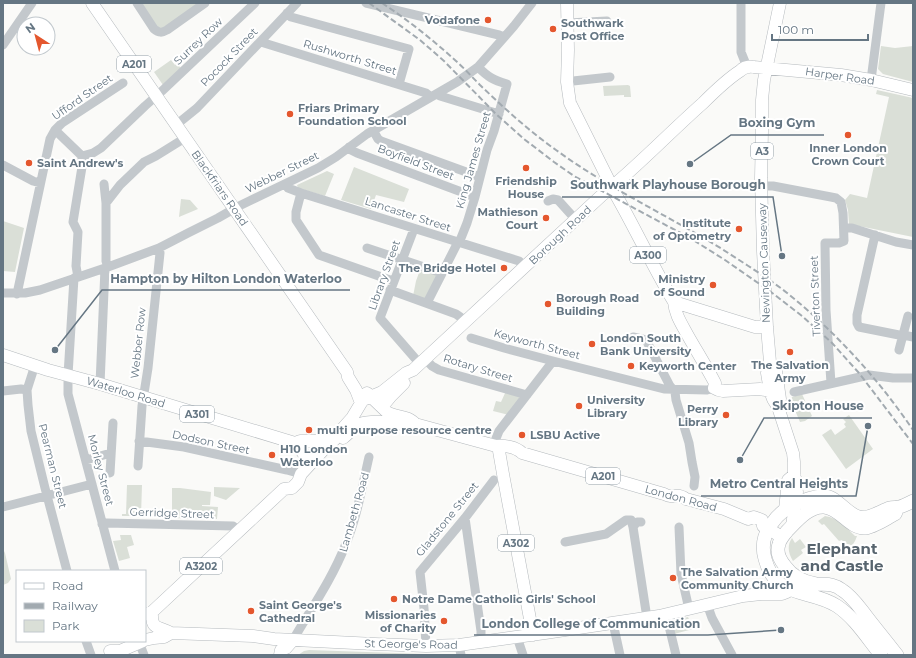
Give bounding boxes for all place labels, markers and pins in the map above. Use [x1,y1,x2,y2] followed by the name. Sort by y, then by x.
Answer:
[424,13,480,27] place label: Vodafone
[483,15,493,25] marker: Vodafone
[561,16,625,43] place label: Southwark Post Office
[548,24,558,34] marker: Southwark Post Office
[298,101,407,128] place label: Friars Primary Foundation School
[285,109,295,119] marker: Friars Primary Foundation School
[731,111,824,135] callout: Boxing Gym
[843,130,853,140] marker: Inner London Crown Court
[809,141,887,168] place label: Inner London Crown Court
[37,156,124,170] place label: Saint Andrew's
[24,158,34,168] marker: Saint Andrew's
[521,163,531,173] marker: Friendship House
[562,173,773,197] callout: Southwark Playhouse Borough
[495,174,557,201] place label: Friendship House
[477,205,538,232] place label: Mathieson Court
[541,213,551,223] marker: Mathieson Court
[653,216,731,243] place label: Institute of Optometry
[734,224,744,234] marker: Institute of Optometry
[399,261,496,275] place label: The Bridge Hotel
[499,263,509,273] marker: The Bridge Hotel
[102,266,350,290] callout: Hampton by Hilton London Waterloo
[653,272,705,299] place label: Ministry of Sound
[708,280,718,290] marker: Ministry of Sound
[556,291,639,318] place label: Borough Road Building
[543,299,553,309] marker: Borough Road Building
[600,331,691,358] place label: London South Bank University
[587,339,597,349] marker: London South Bank University
[785,347,795,357] marker: The Salvation Army
[751,358,829,385] place label: The Salvation Army
[639,359,737,373] place label: Keyworth Center
[626,361,636,371] marker: Keyworth Center
[587,393,645,420] place label: University Library
[764,394,872,418] callout: Skipton House
[574,401,584,411] marker: University Library
[678,402,718,429] place label: Perry Library
[721,410,731,420] marker: Perry Library
[317,423,492,437] place label: multi purpose resource centre
[304,425,314,435] marker: multi purpose resource centre
[530,428,600,442] place label: LSBU Active
[517,430,527,440] marker: LSBU Active
[280,442,348,469] place label: H10 London Waterloo
[267,450,277,460] marker: H10 London Waterloo
[701,472,856,496] callout: Metro Central Heights
[681,565,794,592] place label: The Salvation Army Community Church
[668,573,678,583] marker: The Salvation Army Community Church
[402,592,596,606] place label: Notre Dame Catholic Girls' School
[389,594,399,604] marker: Notre Dame Catholic Girls' School
[259,598,342,625] place label: Saint George's Cathedral
[246,606,256,616] marker: Saint George's Cathedral
[365,608,436,635] place label: Missionaries of Charity
[474,611,708,635] callout: London College of Communication
[439,616,449,626] marker: Missionaries of Charity

